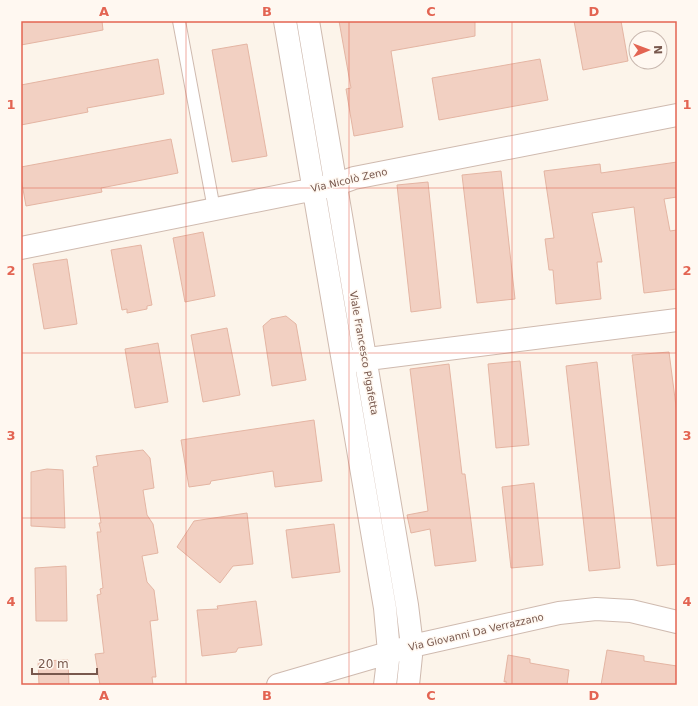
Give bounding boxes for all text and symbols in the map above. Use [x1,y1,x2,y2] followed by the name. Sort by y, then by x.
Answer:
[99,4,109,19] text: A
[262,4,272,19] text: B
[426,4,436,19] text: C
[589,4,600,19] text: D
[628,30,668,70] north arrow
[651,45,664,55] text: N
[6,97,16,112] text: 1
[682,97,692,112] text: 1
[310,166,388,194] street label: Via Nicolò Zeno
[6,263,16,278] text: 2
[682,263,692,278] text: 2
[348,290,380,416] street label: Viale Francesco Pigafetta
[6,428,16,443] text: 3
[682,428,692,443] text: 3
[6,594,16,609] text: 4
[682,594,692,609] text: 4
[407,611,545,653] street label: Via Giovanni Da Verrazzano
[32,650,97,676] scale bar
[38,657,69,671] text: 20 m
[99,688,109,703] text: A
[262,688,272,703] text: B
[426,688,436,703] text: C
[589,688,600,703] text: D

